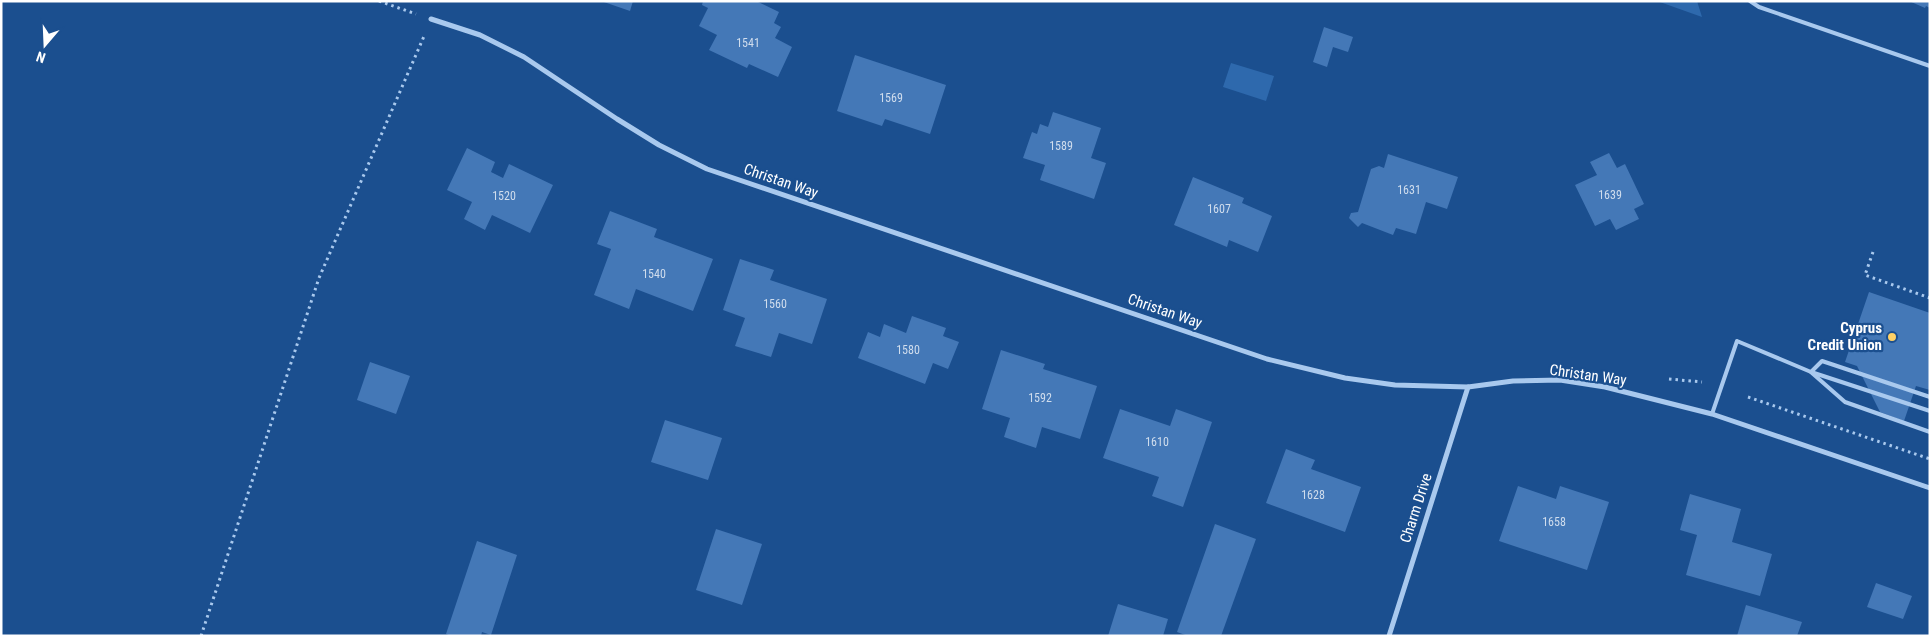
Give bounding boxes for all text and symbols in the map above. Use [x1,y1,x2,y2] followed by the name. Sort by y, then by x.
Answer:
[20,20,70,70] north arrow
[736,36,760,50] house number: 1541
[34,48,47,66] text: N
[879,91,903,105] house number: 1569
[1049,139,1073,153] house number: 1589
[741,160,821,202] street label: Christan Way
[1397,183,1421,197] house number: 1631
[1598,188,1622,202] house number: 1639
[492,189,516,203] house number: 1520
[1207,202,1231,216] house number: 1607
[642,267,666,281] house number: 1540
[1125,290,1205,332] street label: Christan Way
[763,297,787,311] house number: 1560
[1808,319,1882,354] place label: Cyprus Credit Union
[1886,331,1898,343] marker: Cyprus Credit Union
[896,343,920,357] house number: 1580
[1548,361,1628,389] street label: Christan Way
[1028,391,1052,405] house number: 1592
[1145,435,1169,449] house number: 1610
[1396,471,1436,545] street label: Charm Drive
[1301,488,1325,502] house number: 1628
[1542,515,1566,529] house number: 1658

